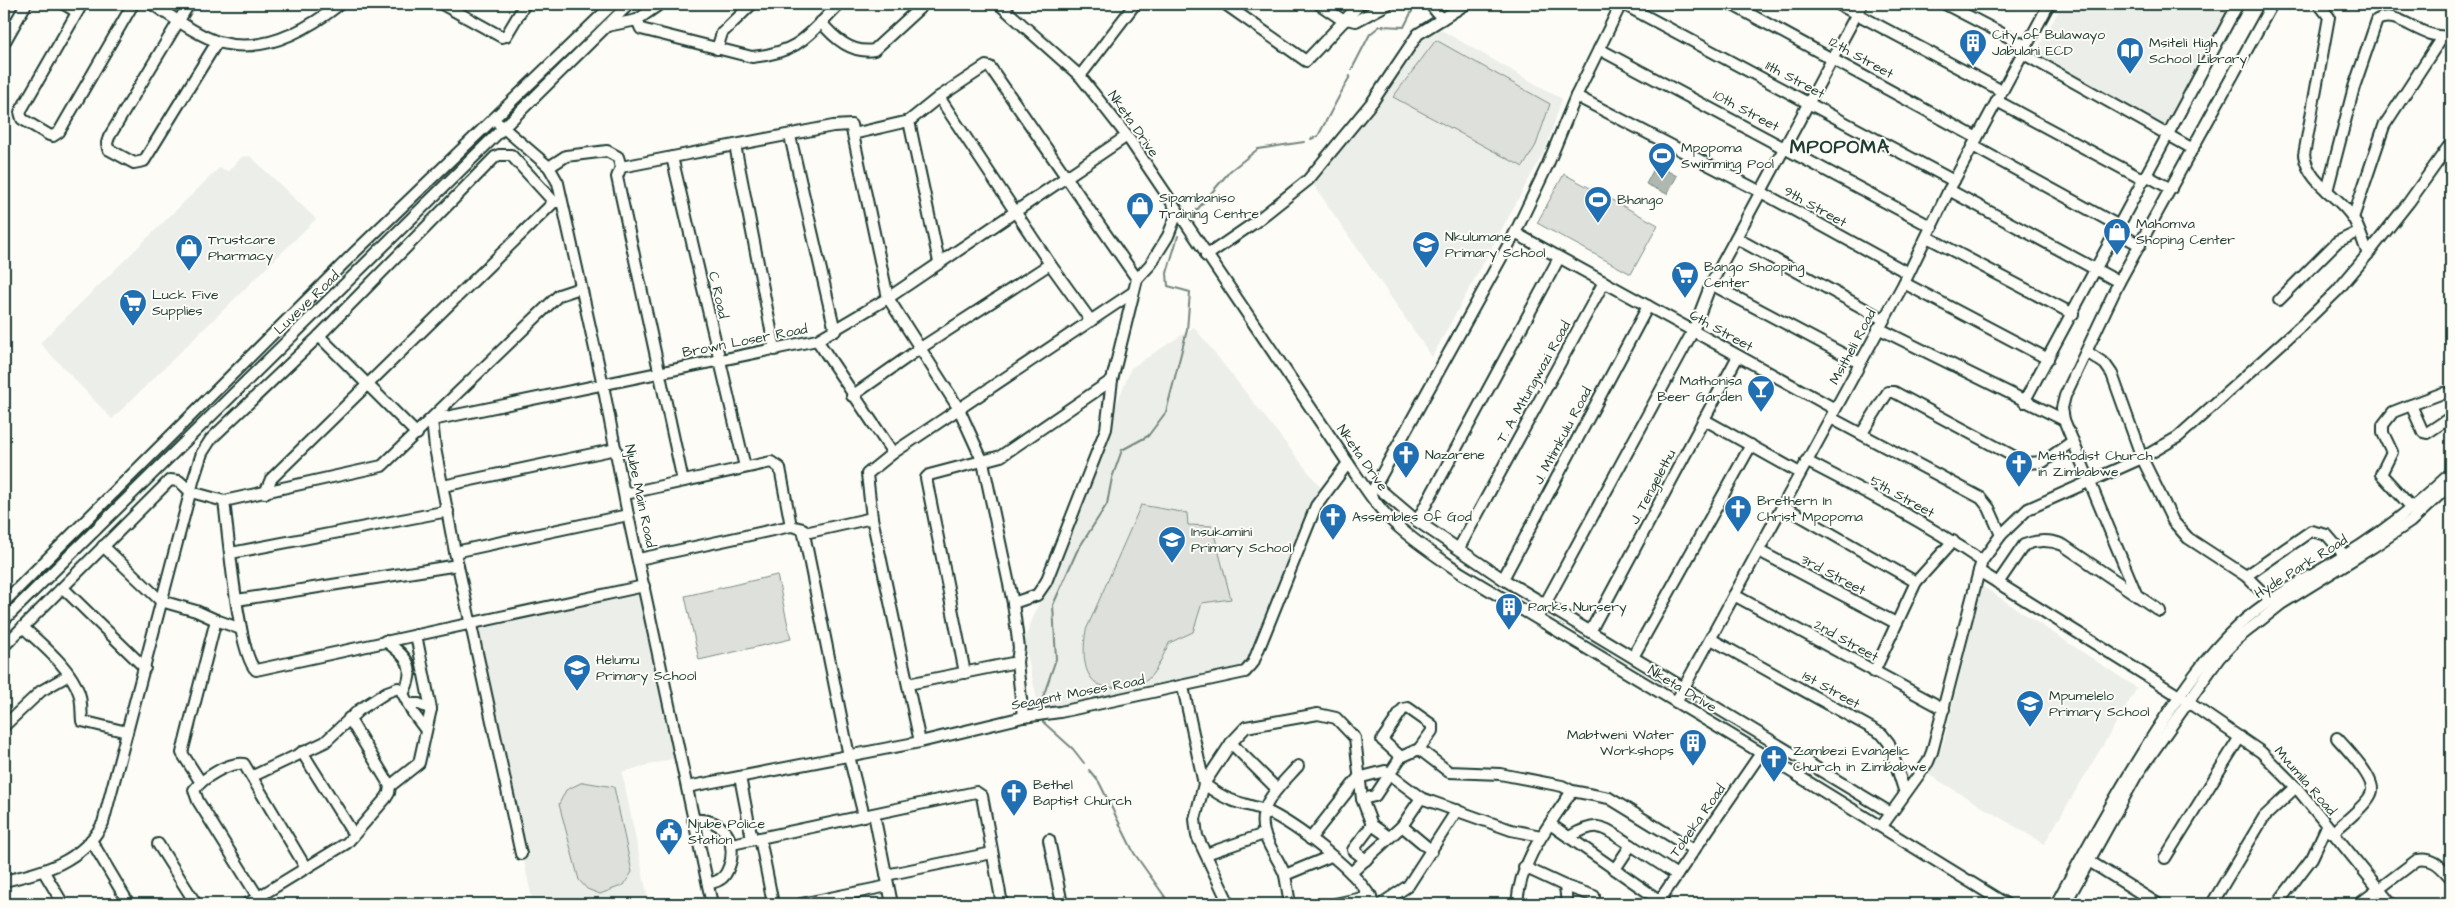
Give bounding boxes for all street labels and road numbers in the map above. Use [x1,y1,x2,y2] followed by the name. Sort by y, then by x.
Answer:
[1825,32,1897,84] street label: 12th Street
[1762,56,1829,104] street label: 11th Street
[1710,85,1783,137] street label: 10th Street
[1103,87,1164,162] street label: Nketa Drive
[1780,181,1850,233] street label: 9th Street
[270,267,344,339] street label: Luveve Road
[703,270,733,320] street label: C Road
[1685,305,1757,357] street label: 6th Street
[1825,306,1881,388] street label: Msitheli Road
[1492,317,1576,447] street label: T. A. Mtungwazi Road
[681,319,809,363] street label: Brown Loser Road
[1529,384,1597,488] street label: J. Mtimkulu Road
[1332,421,1393,496] street label: Nketa Drive
[619,443,661,549] street label: Njube Main Road
[1625,446,1681,528] street label: J. Tengelethu
[1866,471,1938,523] street label: 5th Street
[2250,530,2352,604] street label: Hyde Park Road
[1797,550,1869,601] street label: 3rd Street
[1810,615,1882,667] street label: 2nd Street
[1644,661,1721,718] street label: Nketa Drive
[1798,666,1864,714] street label: 1st Street
[1010,670,1146,716] street label: Seagent Moses Road
[2269,742,2341,820] street label: Mvumila Road
[1665,780,1731,862] street label: Tobeka Road

